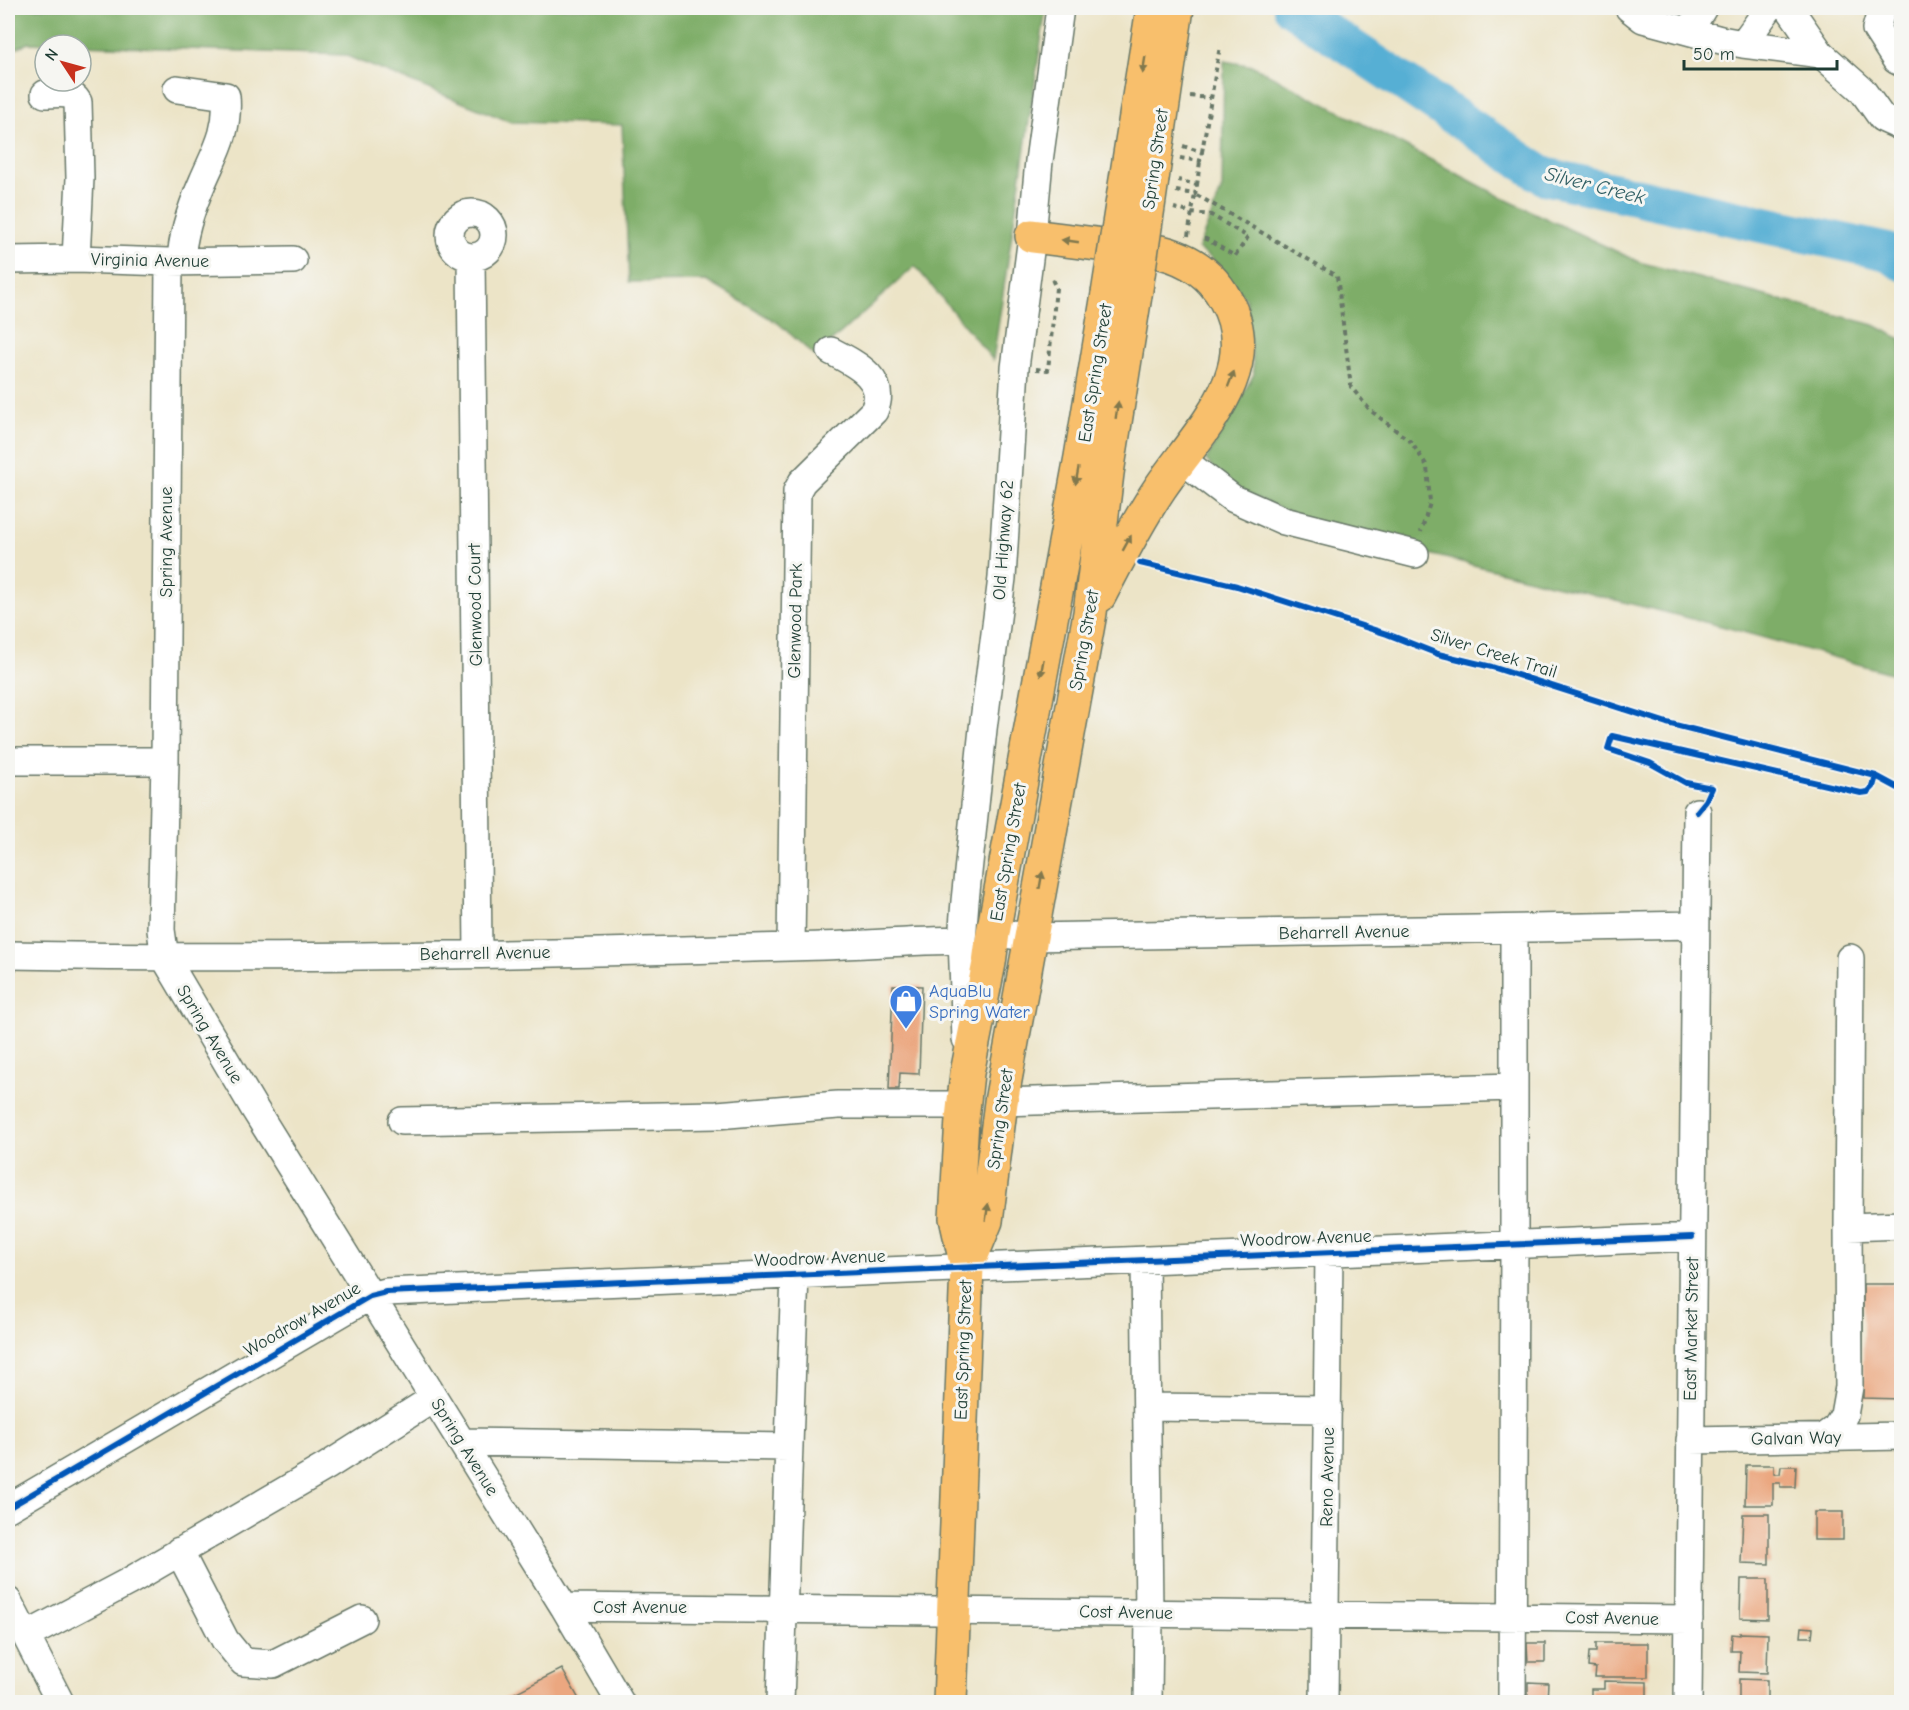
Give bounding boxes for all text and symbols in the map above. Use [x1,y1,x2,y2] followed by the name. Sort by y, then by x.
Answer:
[33,33,93,93] north arrow
[1684,33,1837,71] scale bar
[1693,44,1735,65] text: 50 m
[41,45,62,64] text: N
[1139,56,1148,75] one-way arrow
[1138,107,1173,211] street label: Spring Street
[1542,162,1648,209] water label: Silver Creek
[1060,236,1079,246] one-way arrow
[91,249,209,272] street label: Virginia Avenue
[1074,301,1117,444] street label: East Spring Street
[1227,370,1237,388] one-way arrow
[1113,400,1122,419] one-way arrow
[1072,467,1081,486] one-way arrow
[989,479,1018,601] street label: Old Highway 62
[156,486,177,598] street label: Spring Avenue
[1122,535,1133,551] one-way arrow
[464,543,487,667] street label: Glenwood Court
[784,563,807,679] street label: Glenwood Park
[1065,588,1104,692] street label: Spring Street
[1428,624,1560,683] street label: Silver Creek Trail
[1037,658,1046,677] one-way arrow
[986,780,1031,923] street label: East Spring Street
[1037,870,1046,889] one-way arrow
[1278,921,1410,944] street label: Beharrell Avenue
[419,942,551,965] street label: Beharrell Avenue
[172,981,247,1087] street label: Spring Avenue
[929,981,1031,1023] place label: AquaBlu Spring Water
[888,983,924,1030] shop icon: AquaBlu Spring Water
[983,1067,1018,1171] street label: Spring Street
[982,1203,991,1222] one-way arrow
[1240,1226,1372,1251] street label: Woodrow Avenue
[754,1246,886,1271] street label: Woodrow Avenue
[1680,1256,1703,1401] street label: East Market Street
[240,1278,364,1361] street label: Woodrow Avenue
[951,1279,976,1420] street label: East Spring Street
[426,1395,503,1500] street label: Spring Avenue
[1316,1427,1339,1527] street label: Reno Avenue
[1751,1427,1842,1450] street label: Galvan Way
[593,1597,687,1618] street label: Cost Avenue
[1079,1601,1173,1624] street label: Cost Avenue
[1565,1607,1659,1630] street label: Cost Avenue

